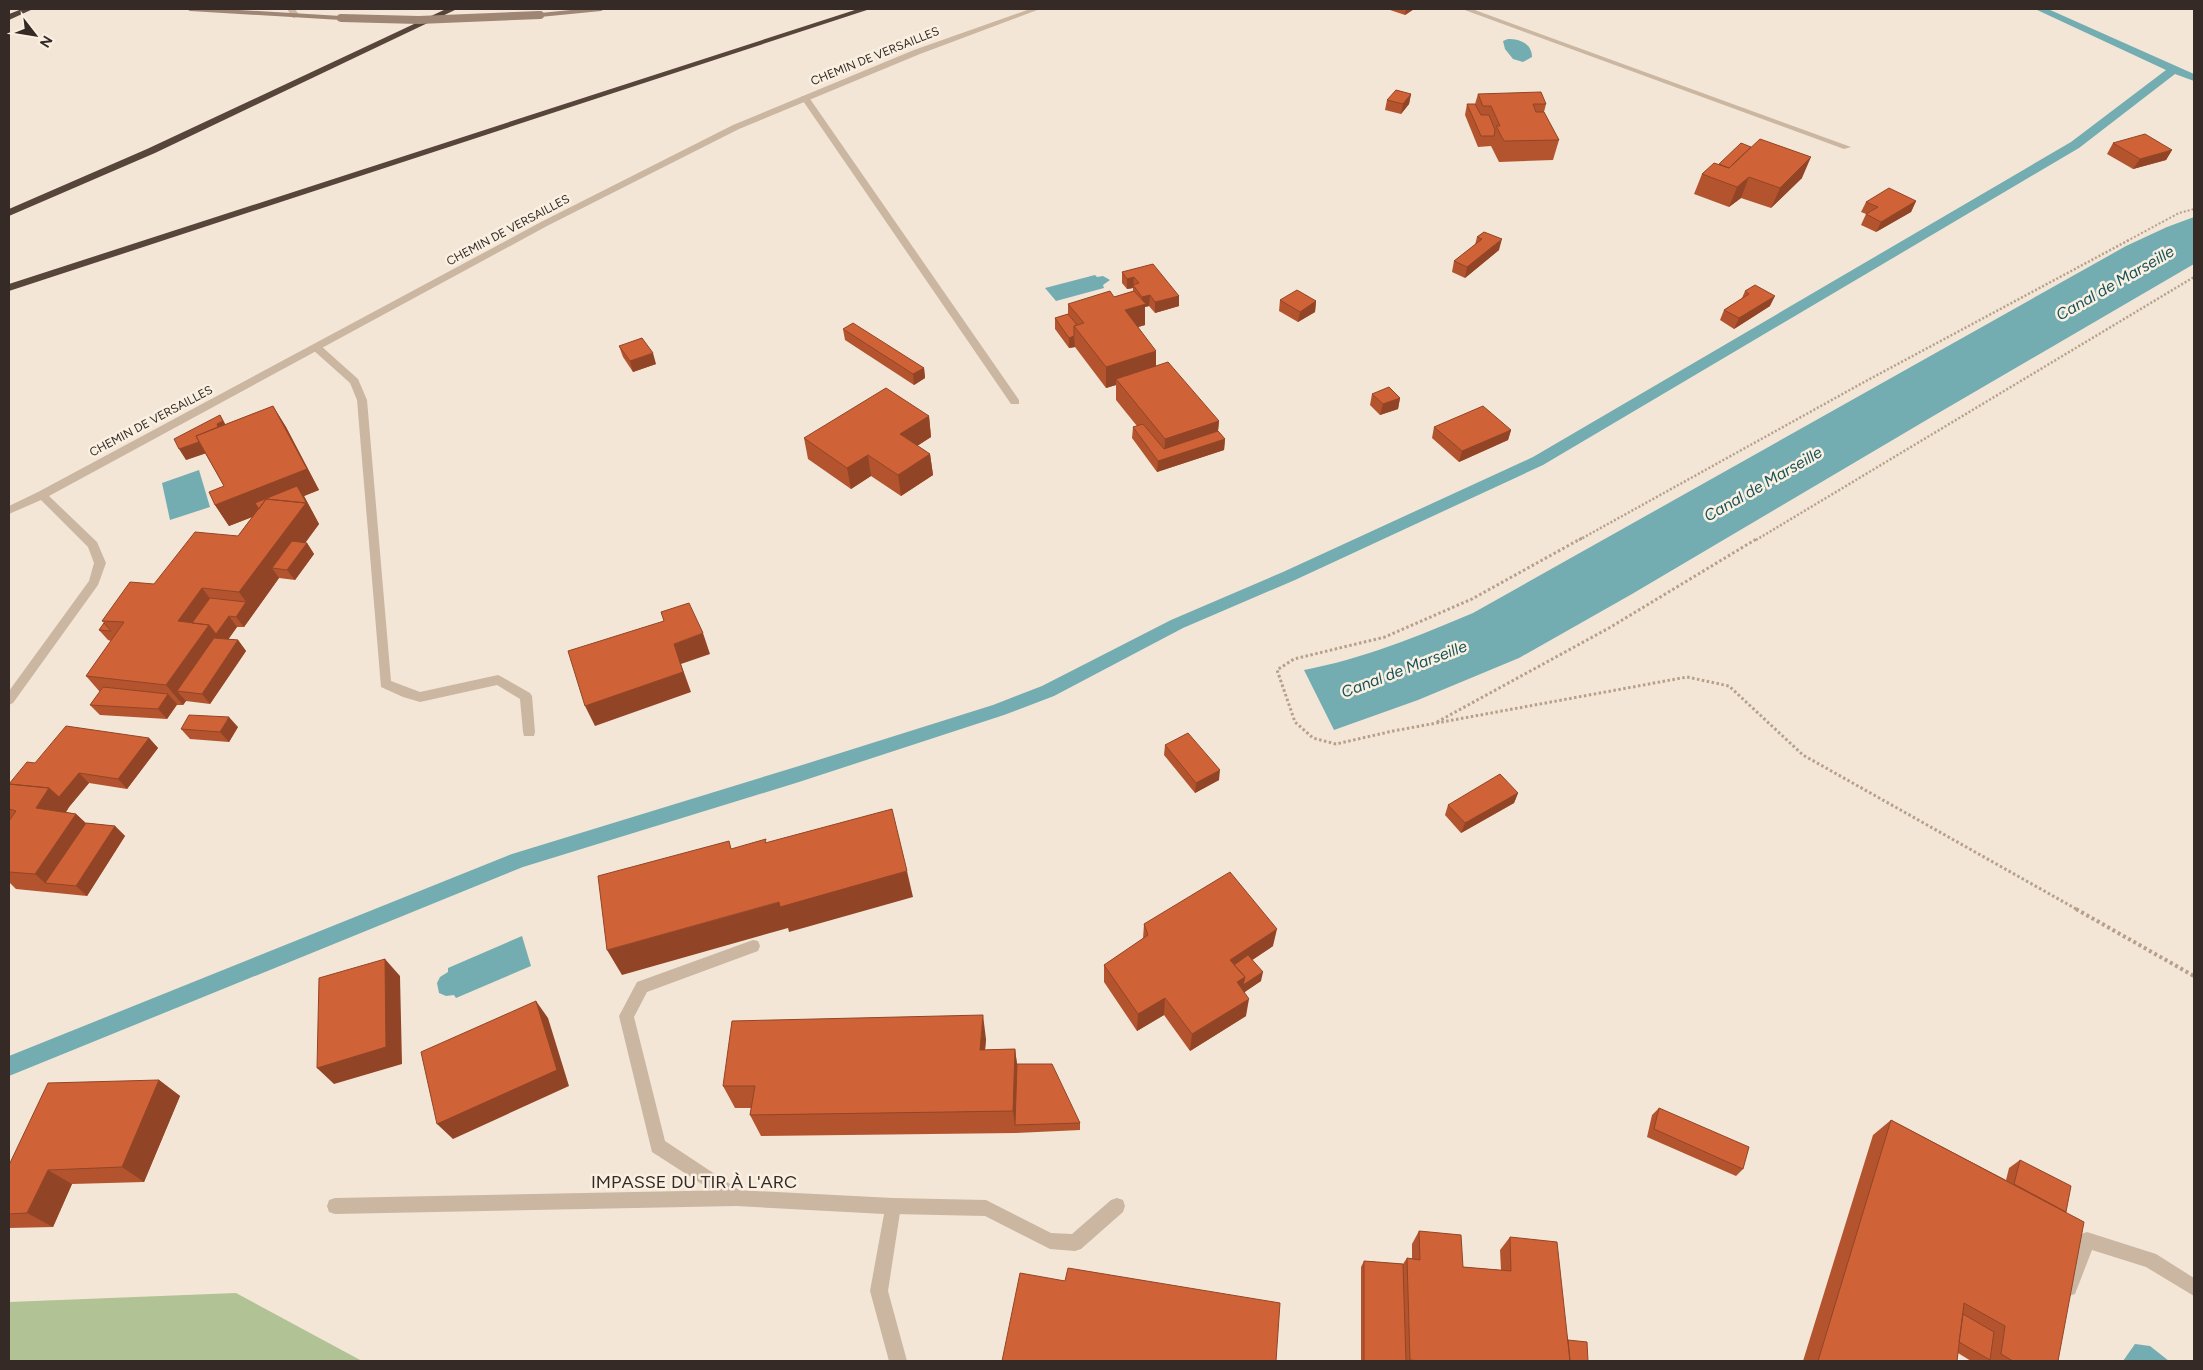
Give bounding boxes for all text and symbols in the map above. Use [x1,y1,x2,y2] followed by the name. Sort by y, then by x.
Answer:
[10,10,60,60] north arrow
[809,24,941,88] street label: CHEMIN DE VERSAILLES
[36,32,56,50] text: N
[444,192,572,268] street label: CHEMIN DE VERSAILLES
[2053,241,2178,325] water label: Canal de Marseille
[87,383,215,459] street label: CHEMIN DE VERSAILLES
[1701,442,1826,526] water label: Canal de Marseille
[1338,636,1470,702] water label: Canal de Marseille
[591,1171,797,1193] street label: IMPASSE DU TIR À L'ARC

